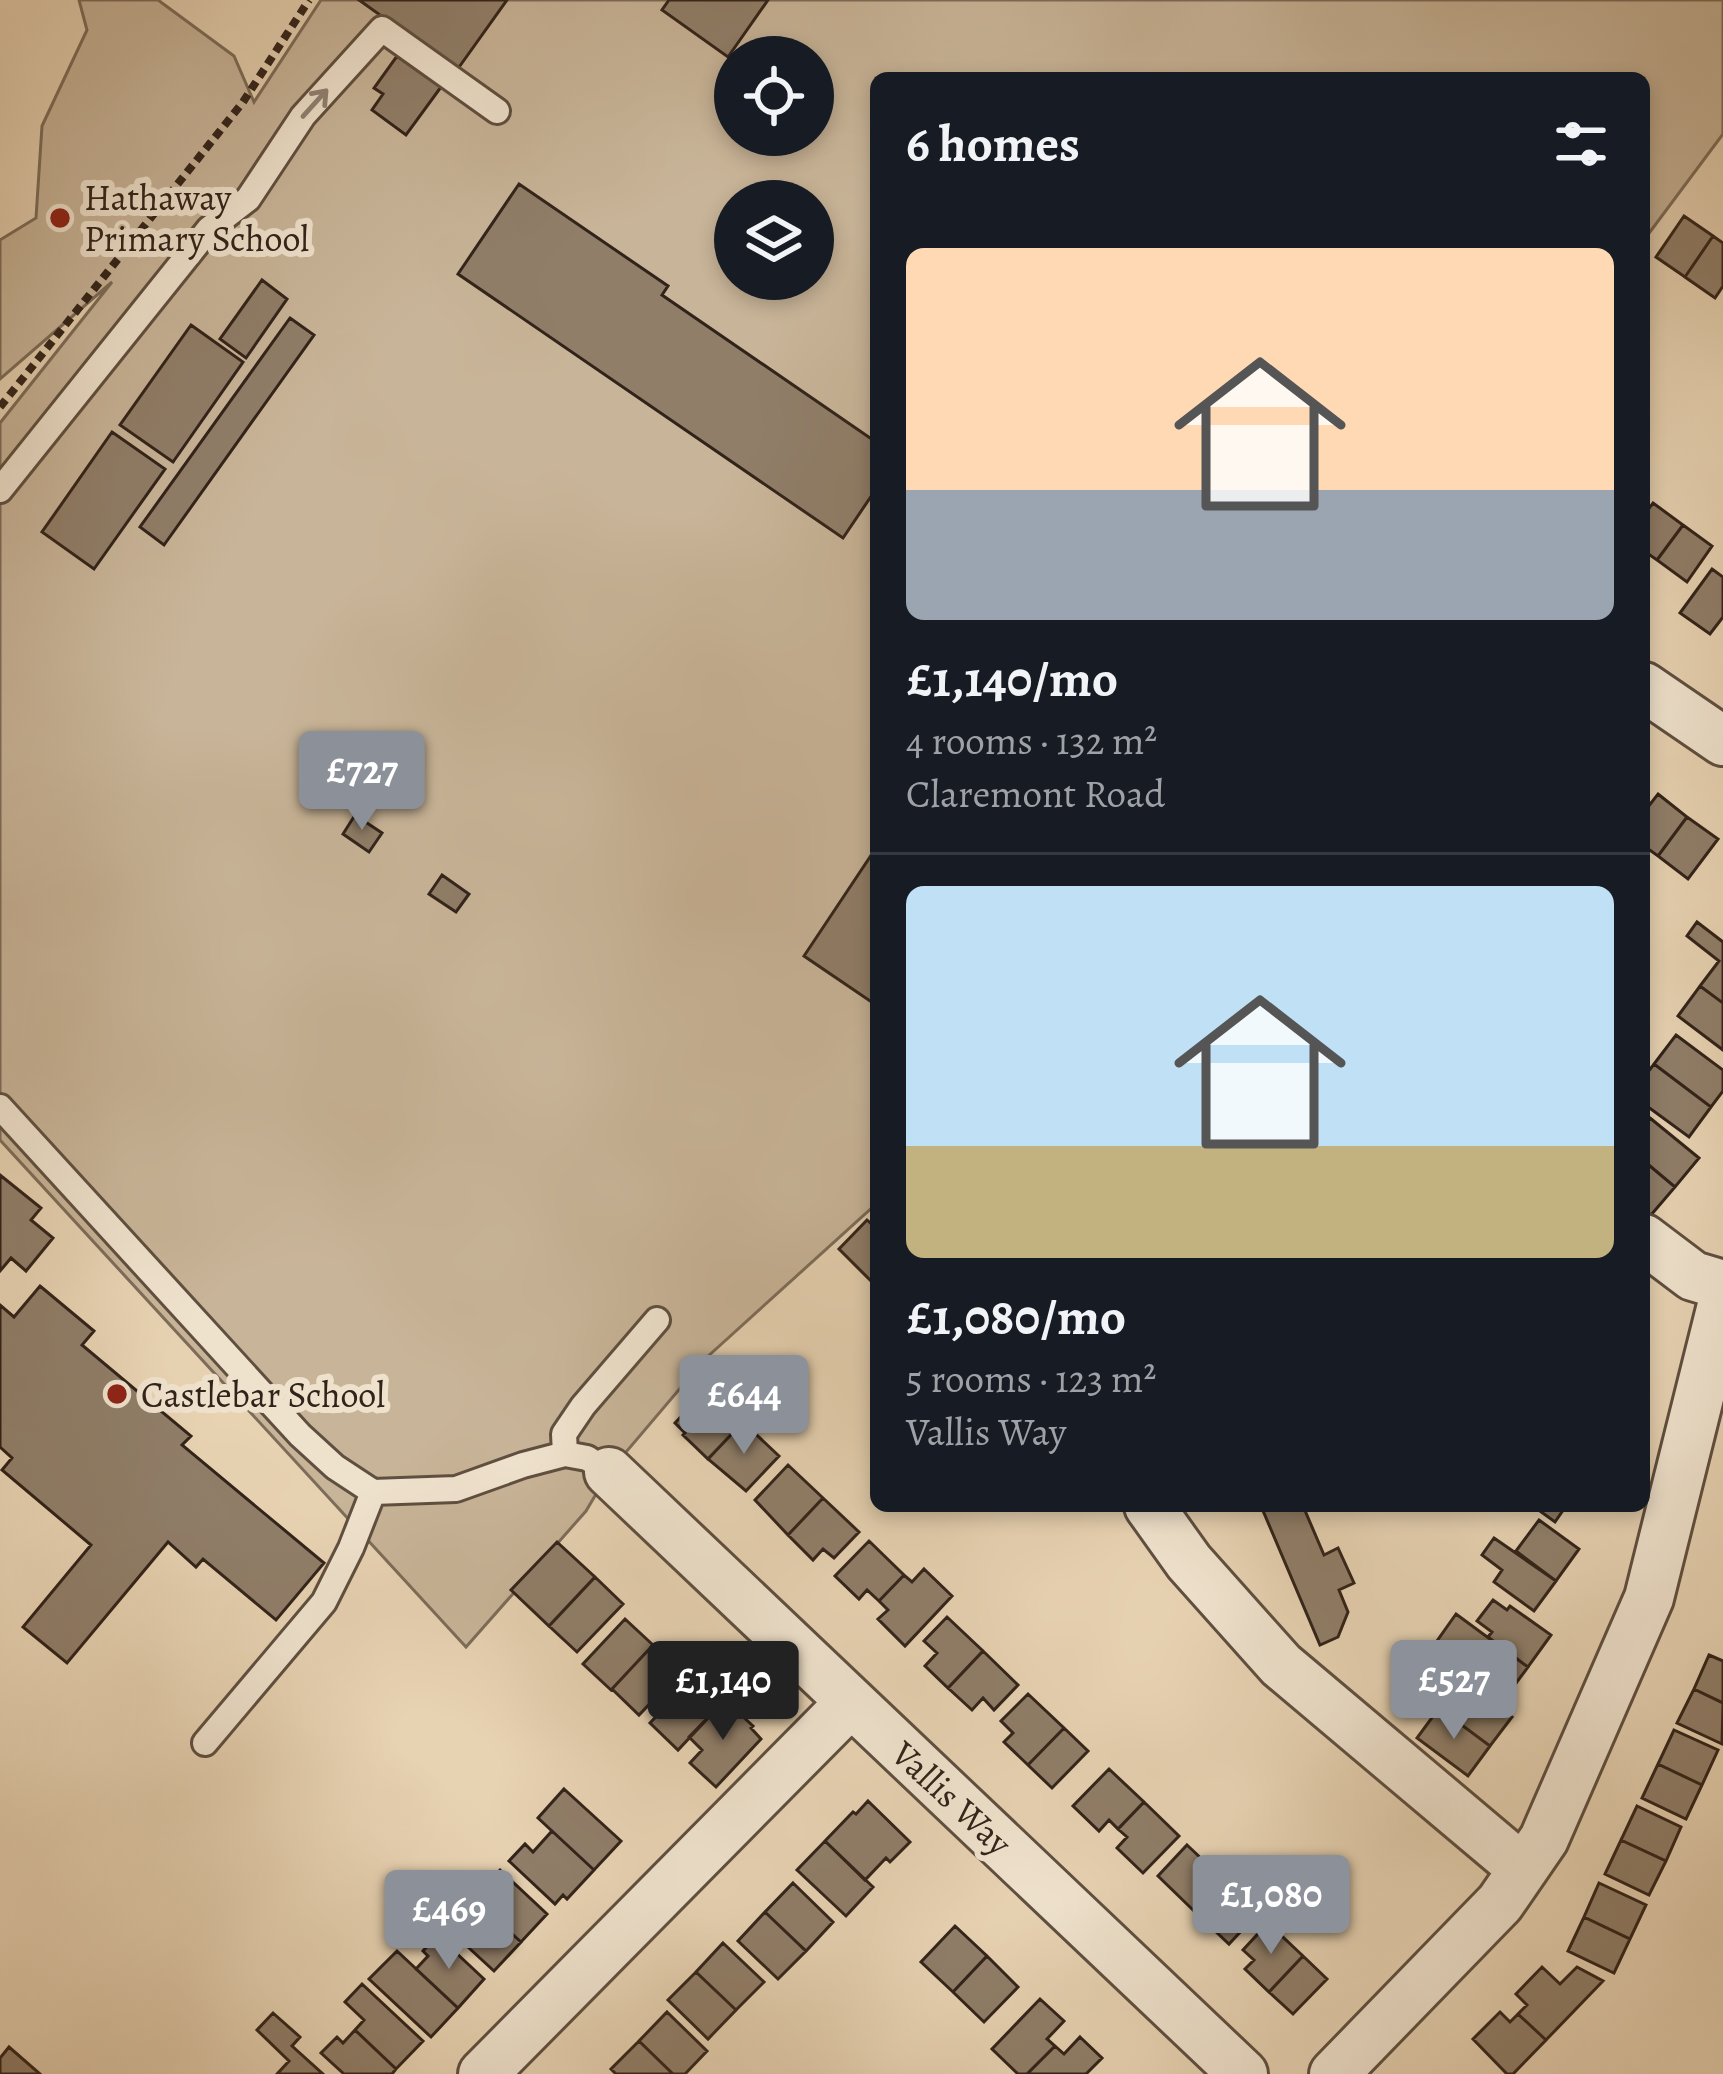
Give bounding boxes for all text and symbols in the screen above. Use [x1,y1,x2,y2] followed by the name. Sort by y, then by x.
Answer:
[714,36,834,300] map controls
[714,36,834,156] button: locate
[301,88,328,119] one-way arrow
[906,109,1080,179] text: 6 homes
[1548,111,1614,177] icon: filters
[84,173,309,263] place label: Hathaway Primary School
[714,180,834,300] button: layers
[47,205,73,231] marker: Hathaway Primary School
[1152,326,1368,542] icon: home
[906,644,1118,714] text: £1,140/mo
[906,714,1157,767] text: 4 rooms · 132 m²
[291,731,433,833] pin: £727
[326,743,398,796] text: £727
[906,767,1165,820] text: Claremont Road
[1152,964,1368,1180] icon: home
[906,1282,1126,1352] text: £1,080/mo
[906,1352,1156,1405] text: 5 rooms · 123 m²
[673,1355,815,1457] pin: £644
[706,1367,782,1420] text: £644
[141,1370,385,1419] place label: Castlebar School
[104,1381,130,1407] marker: Castlebar School
[906,1405,1066,1458] text: Vallis Way
[1383,1640,1525,1742] pin: £527
[625,1641,821,1743] pin: £1,140
[1418,1652,1490,1705] text: £527
[675,1653,771,1706] text: £1,140
[880,1729,1024,1867] street label: Vallis Way
[1173,1855,1369,1957] pin: £1,080
[1220,1867,1322,1920] text: £1,080
[378,1870,520,1972] pin: £469
[412,1882,486,1935] text: £469

